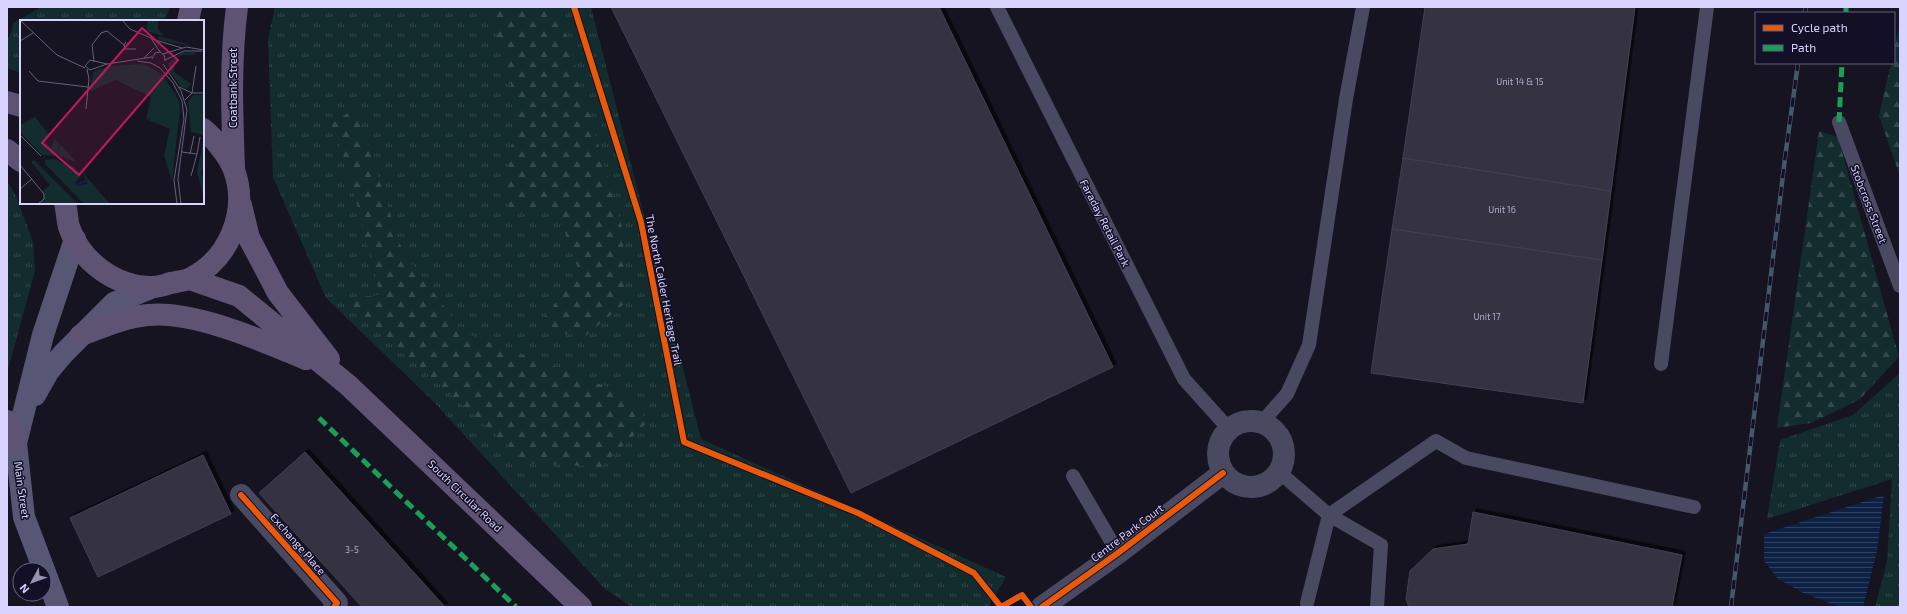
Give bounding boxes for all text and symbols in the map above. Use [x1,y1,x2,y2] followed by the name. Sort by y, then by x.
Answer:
[1755,12,1895,64] legend
[20,20,204,204] inset map
[1791,20,1848,34] text: Cycle path
[1791,40,1816,54] text: Path
[226,48,239,128] street label: Coatbank Street
[1496,76,1544,87] house number: Unit 14 & 15
[1849,163,1890,245] street label: Stobcross Street
[1078,177,1133,269] street label: Faraday Retail Park
[1488,204,1516,215] house number: Unit 16
[643,213,686,367] street label: The North Calder Heritage Trail
[1473,311,1501,322] house number: Unit 17
[426,457,505,534] street label: South Circular Road
[12,460,33,519] street label: Main Street
[1088,501,1166,564] street label: Centre Park Court
[268,510,329,577] street label: Exchange Place
[345,544,359,555] house number: 3-5
[12,562,52,602] north arrow
[17,582,32,596] text: N

